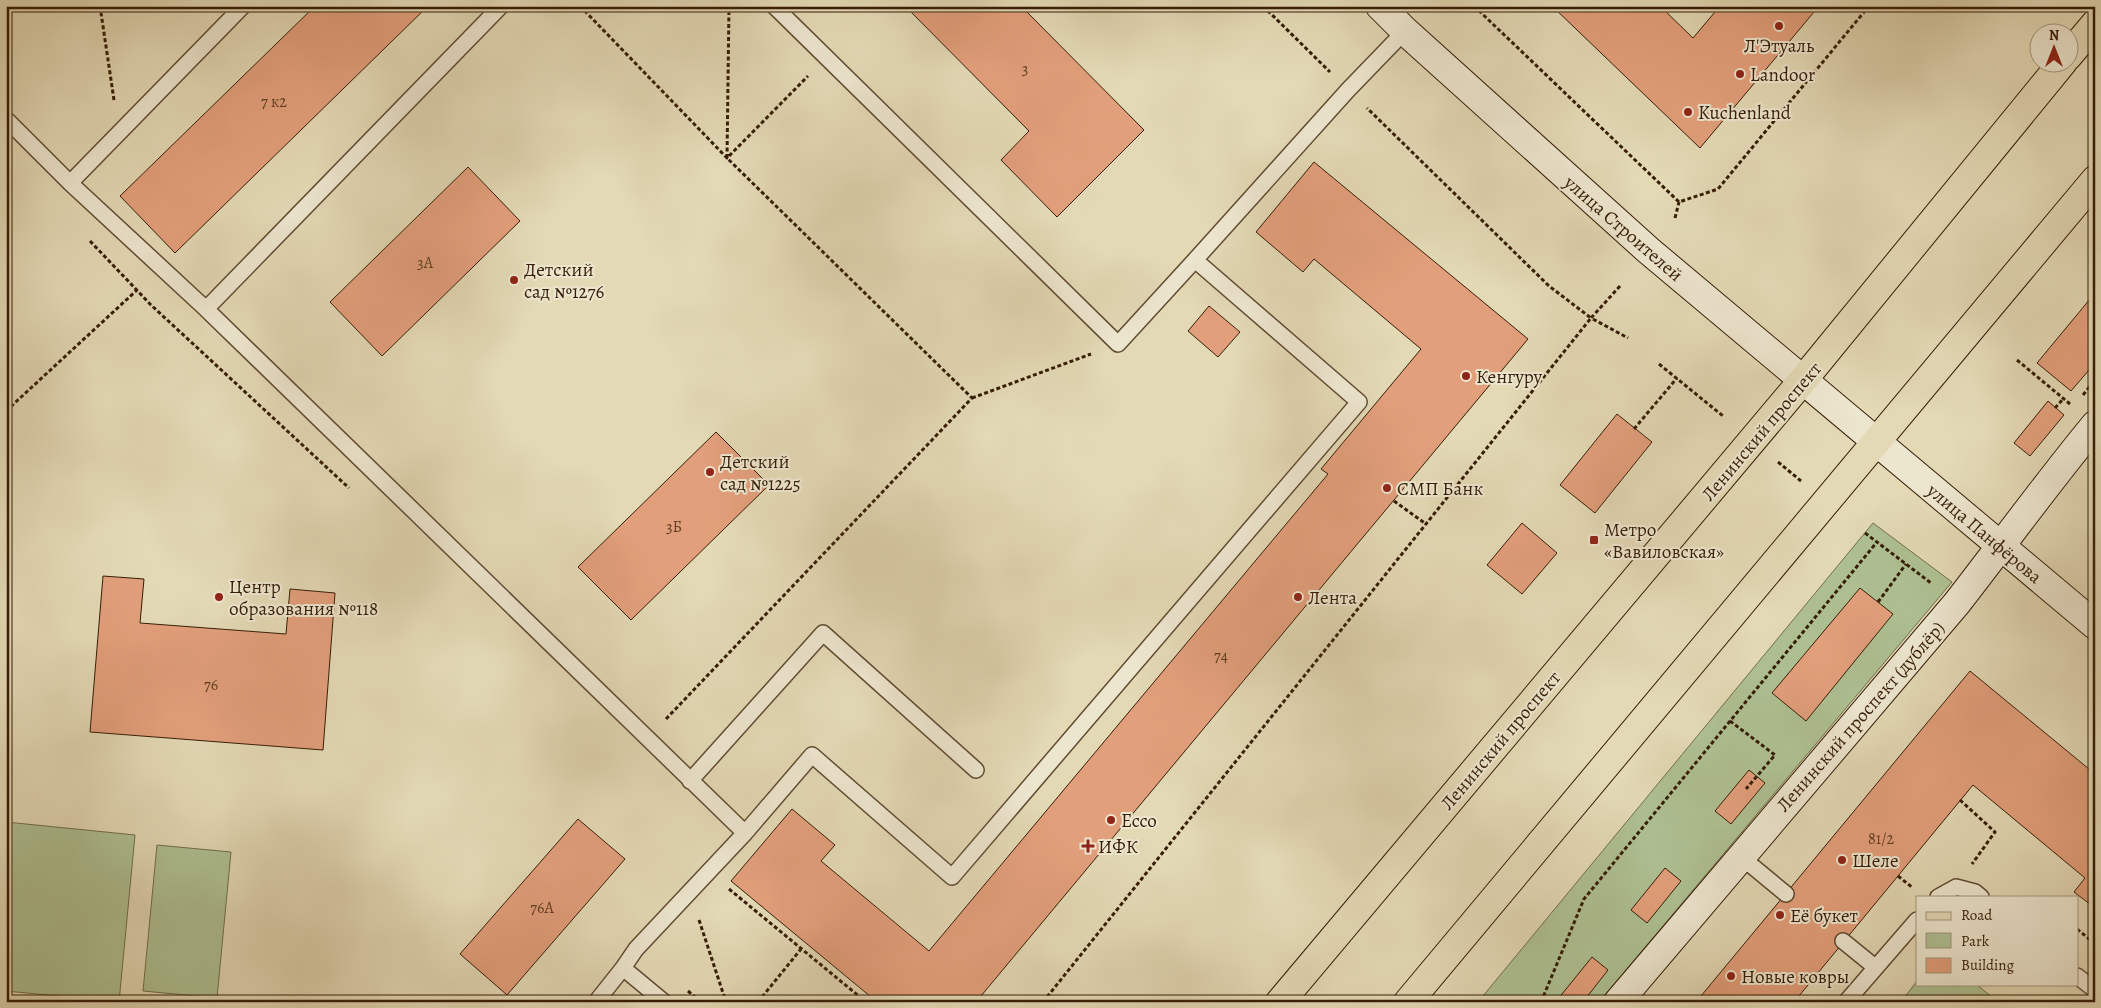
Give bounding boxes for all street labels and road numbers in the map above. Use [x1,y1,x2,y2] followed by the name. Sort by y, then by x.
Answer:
[1558,169,1688,288] street label: улица Строителей
[1696,356,1828,507] street label: Ленинский проспект
[1921,477,2048,590] street label: улица Панфёрова
[1771,616,1951,817] street label: Ленинский проспект (дублёр)
[1435,665,1567,816] street label: Ленинский проспект

